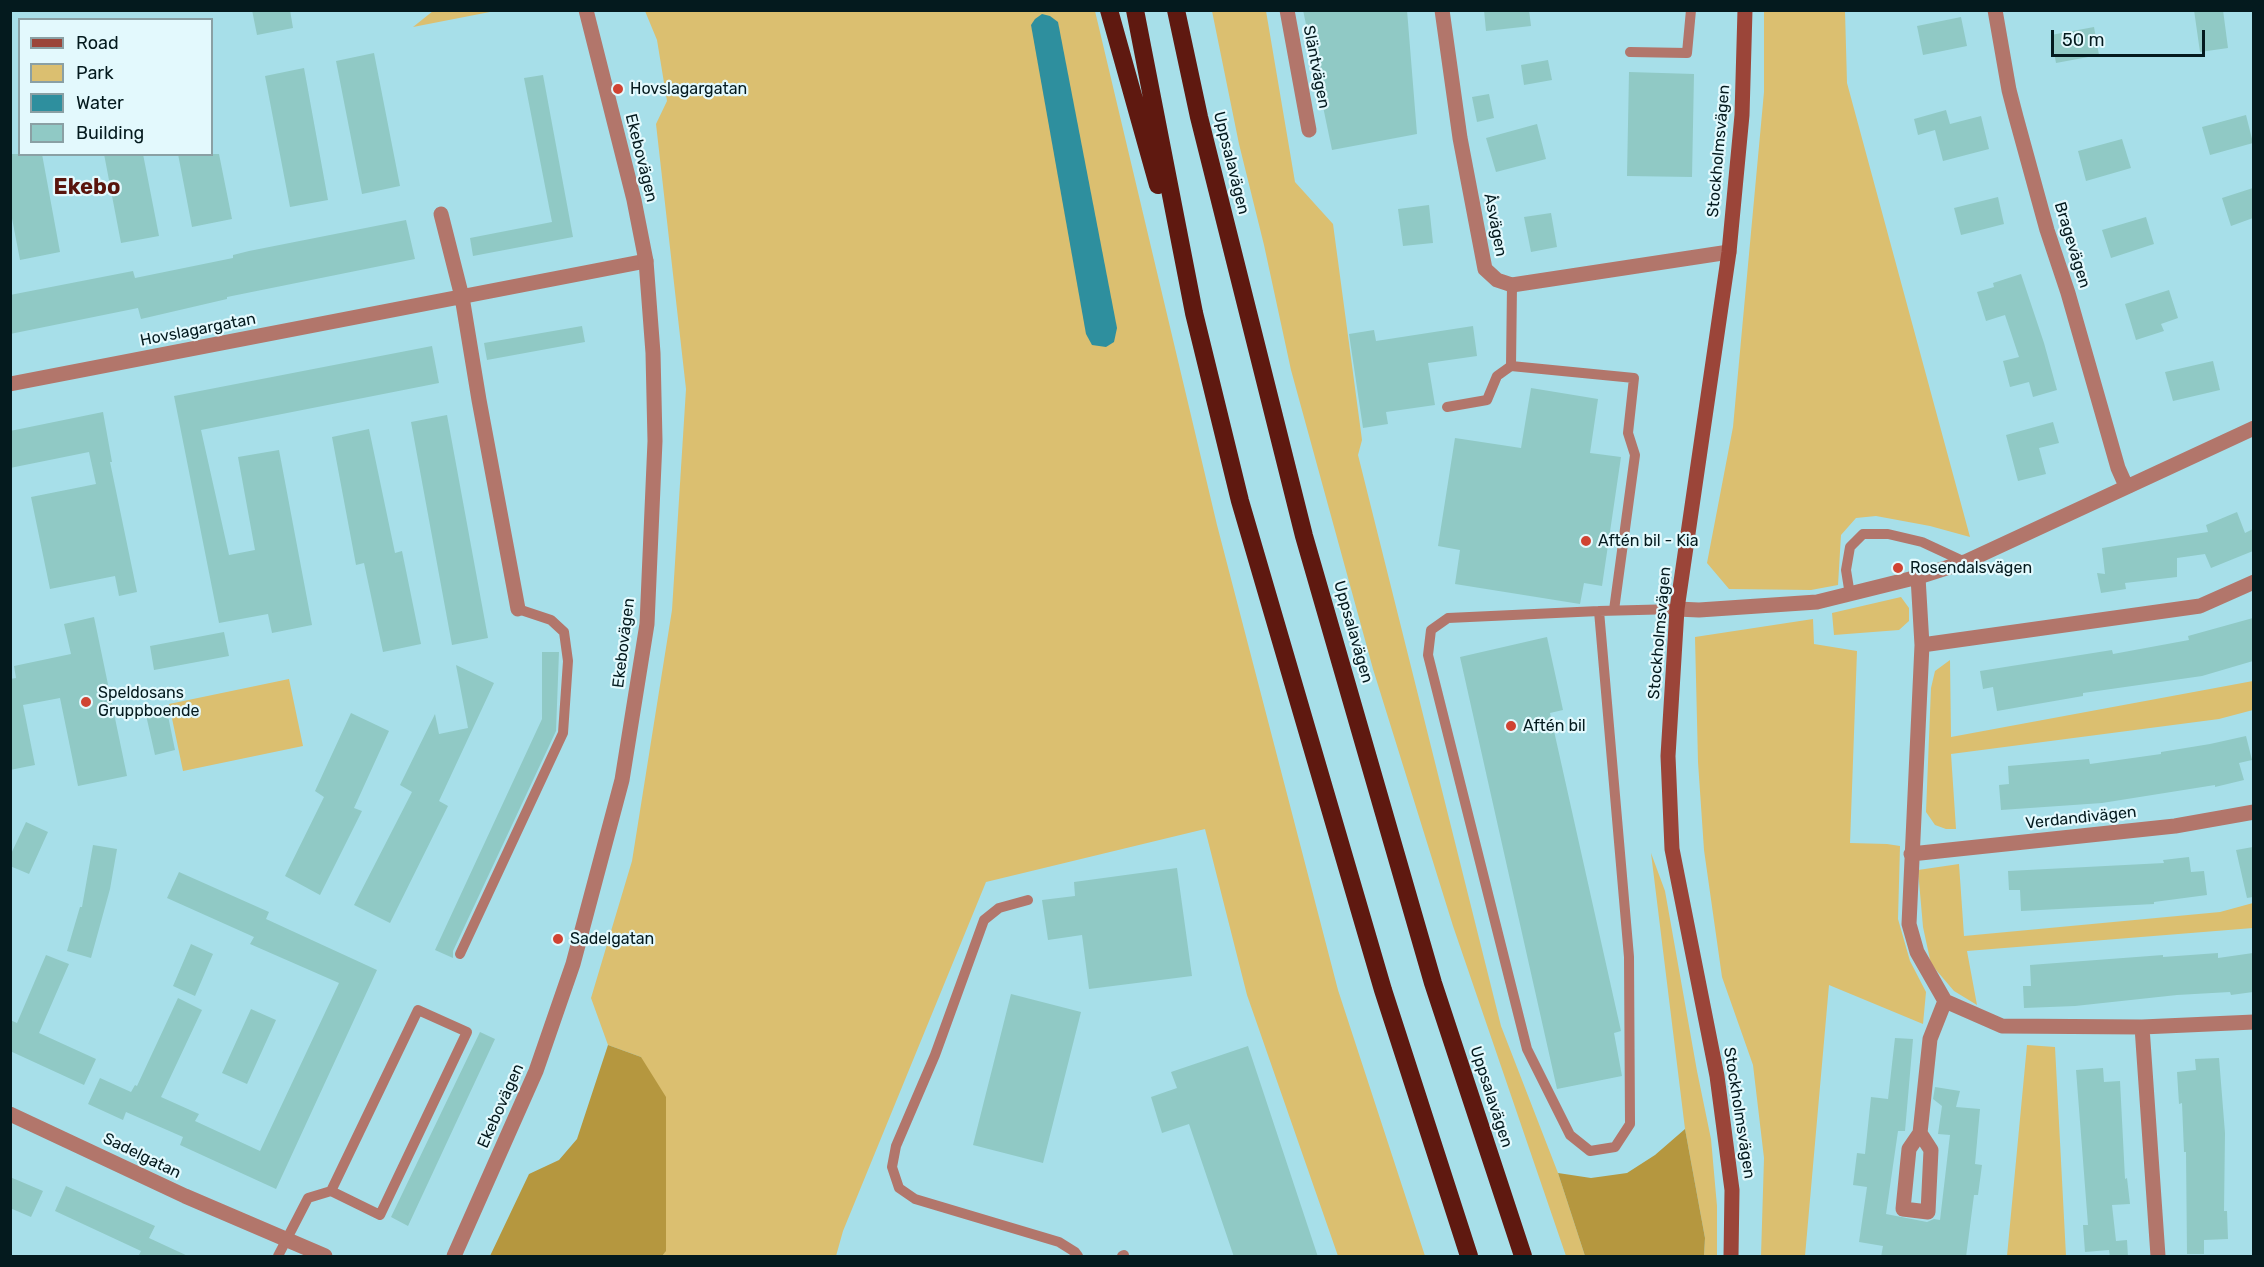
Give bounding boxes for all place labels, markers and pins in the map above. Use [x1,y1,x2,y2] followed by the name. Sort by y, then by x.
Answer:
[630,79,747,99] place label: Hovslagargatan
[611,82,625,96] marker: Hovslagargatan
[1598,531,1699,551] place label: Aftén bil - Kia
[1579,534,1593,548] marker: Aftén bil - Kia
[1910,558,2032,578] place label: Rosendalsvägen
[1891,561,1905,575] marker: Rosendalsvägen
[98,683,200,721] place label: Speldosans Gruppboende
[79,695,93,709] marker: Speldosans Gruppboende
[1523,716,1586,736] place label: Aftén bil
[1504,719,1518,733] marker: Aftén bil
[570,929,654,949] place label: Sadelgatan
[551,932,565,946] marker: Sadelgatan

